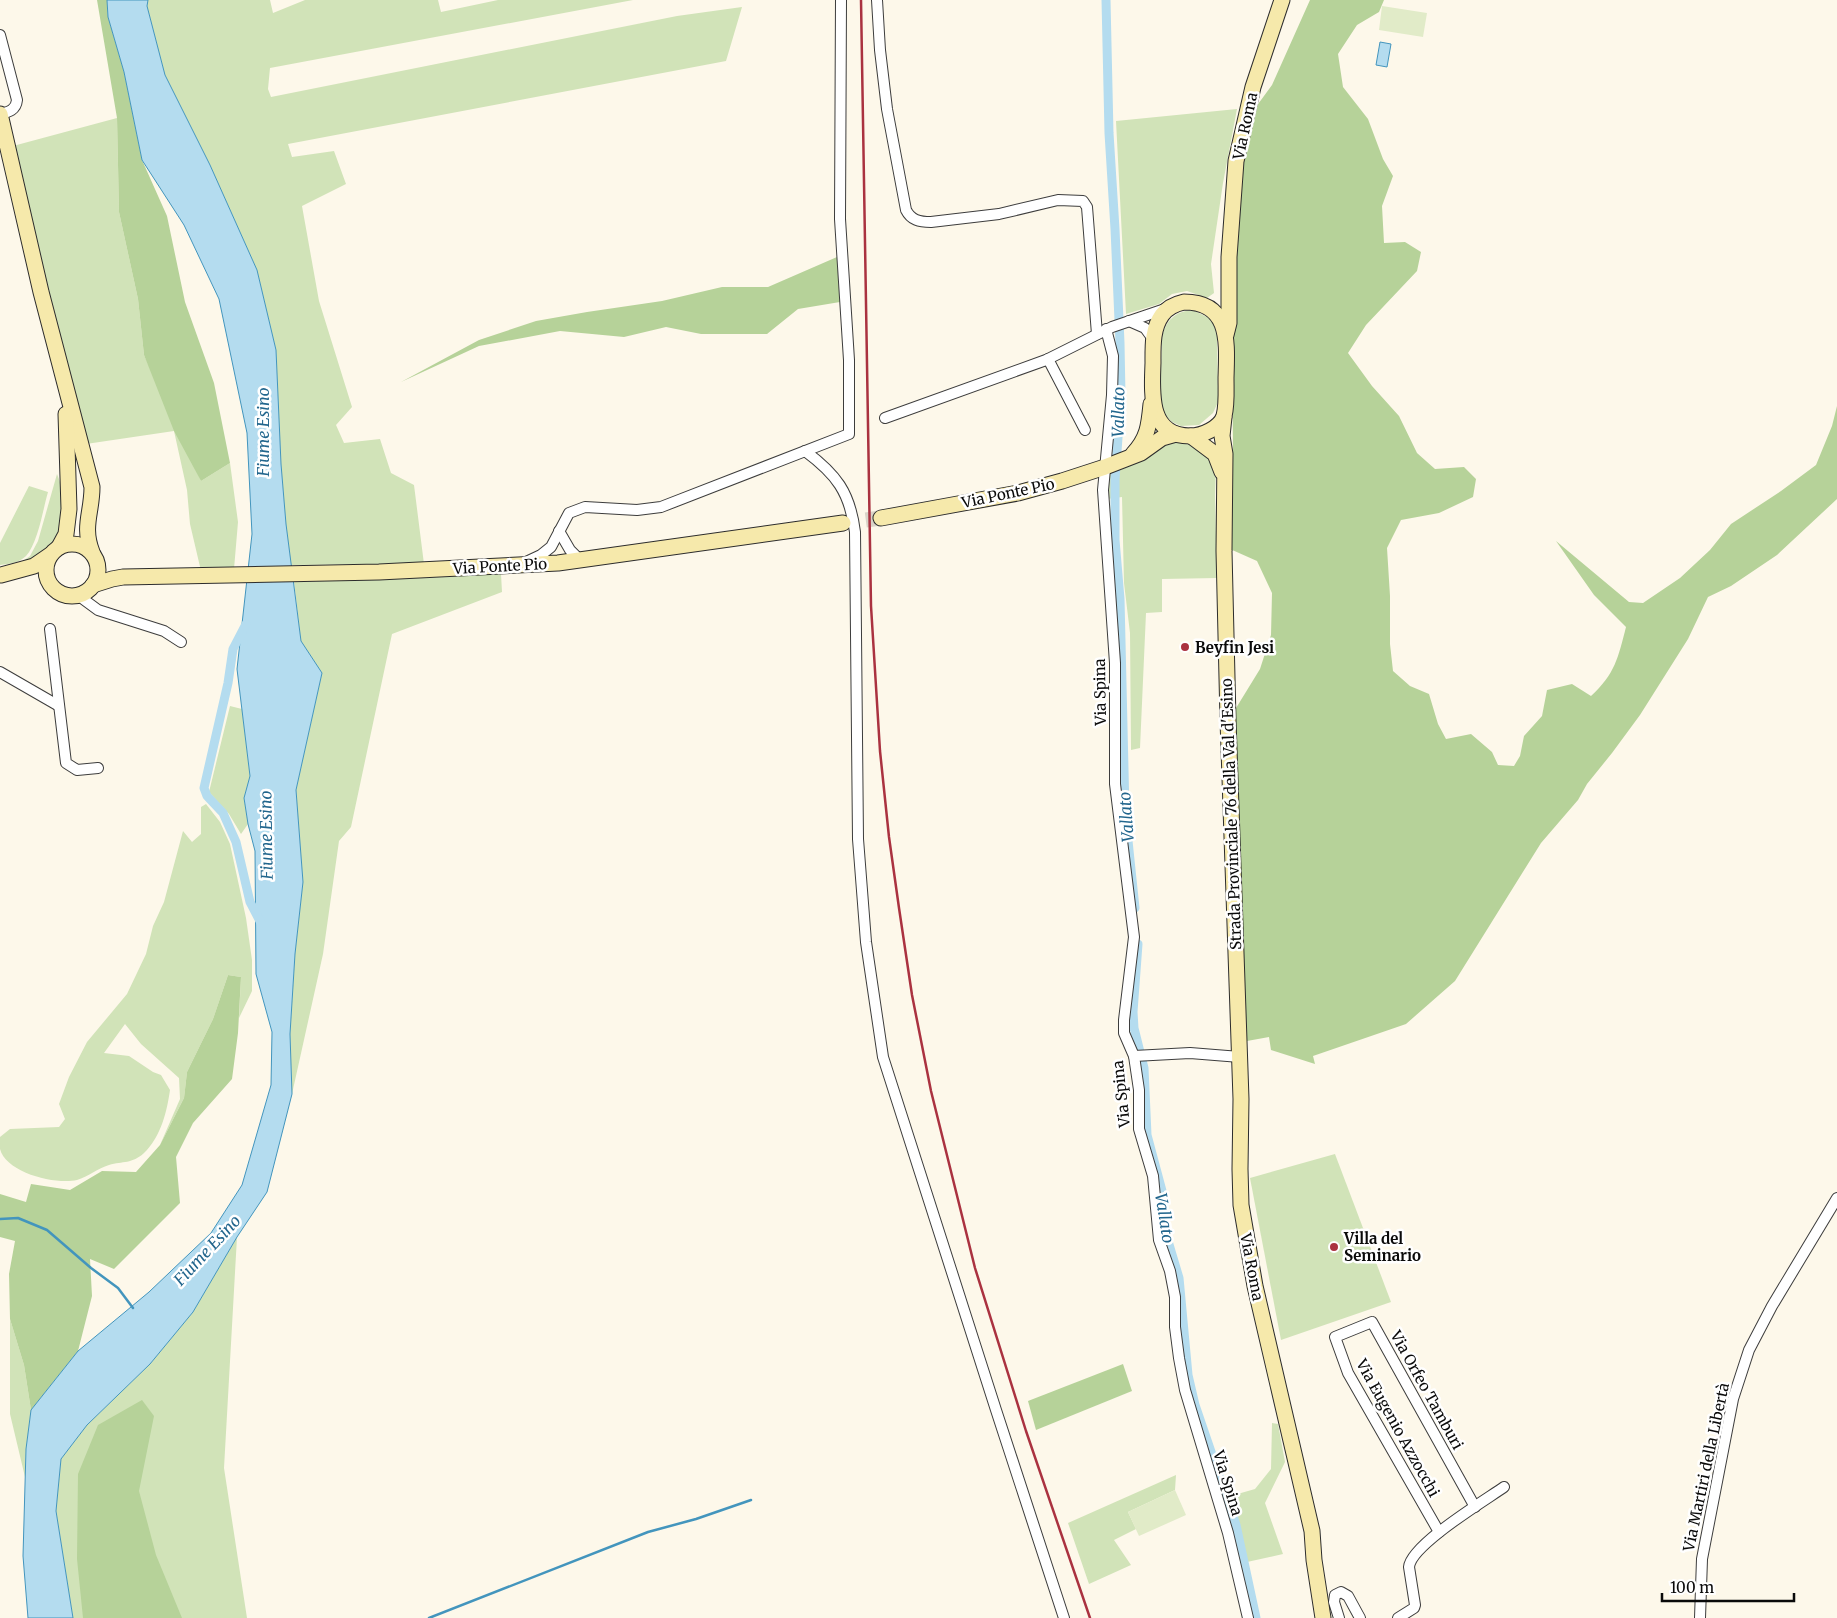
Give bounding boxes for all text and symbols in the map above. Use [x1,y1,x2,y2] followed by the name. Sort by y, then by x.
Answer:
[1228,91,1261,162] street label: Via Roma
[253,387,273,478] water label: Fiume Esino
[1108,387,1128,437] water label: Vallato
[959,474,1056,512] street label: Via Ponte Pio
[451,554,548,578] street label: Via Ponte Pio
[1195,638,1274,657] place label: Beyfin Jesi
[1179,641,1191,653] marker: Beyfin Jesi
[1090,658,1110,727] street label: Via Spina
[1217,678,1245,950] street label: Strada Provinciale 76 della Val d'Esino
[255,790,277,881] water label: Fiume Esino
[1114,791,1138,843] water label: Vallato
[1108,1060,1134,1129] street label: Via Spina
[1151,1191,1179,1245] water label: Vallato
[169,1211,245,1290] water label: Fiume Esino
[1343,1229,1421,1265] place label: Villa del Seminario
[1236,1231,1268,1302] street label: Via Roma
[1328,1241,1340,1253] marker: Villa del Seminario
[1386,1326,1468,1453] street label: Via Orfeo Tamburi
[1352,1355,1444,1500] street label: Via Eugenio Azzocchi
[1679,1381,1733,1554] street label: Via Martiri della Libertà
[1209,1447,1247,1518] street label: Via Spina
[1662,1570,1794,1602] scale bar
[1670,1578,1714,1597] text: 100 m

